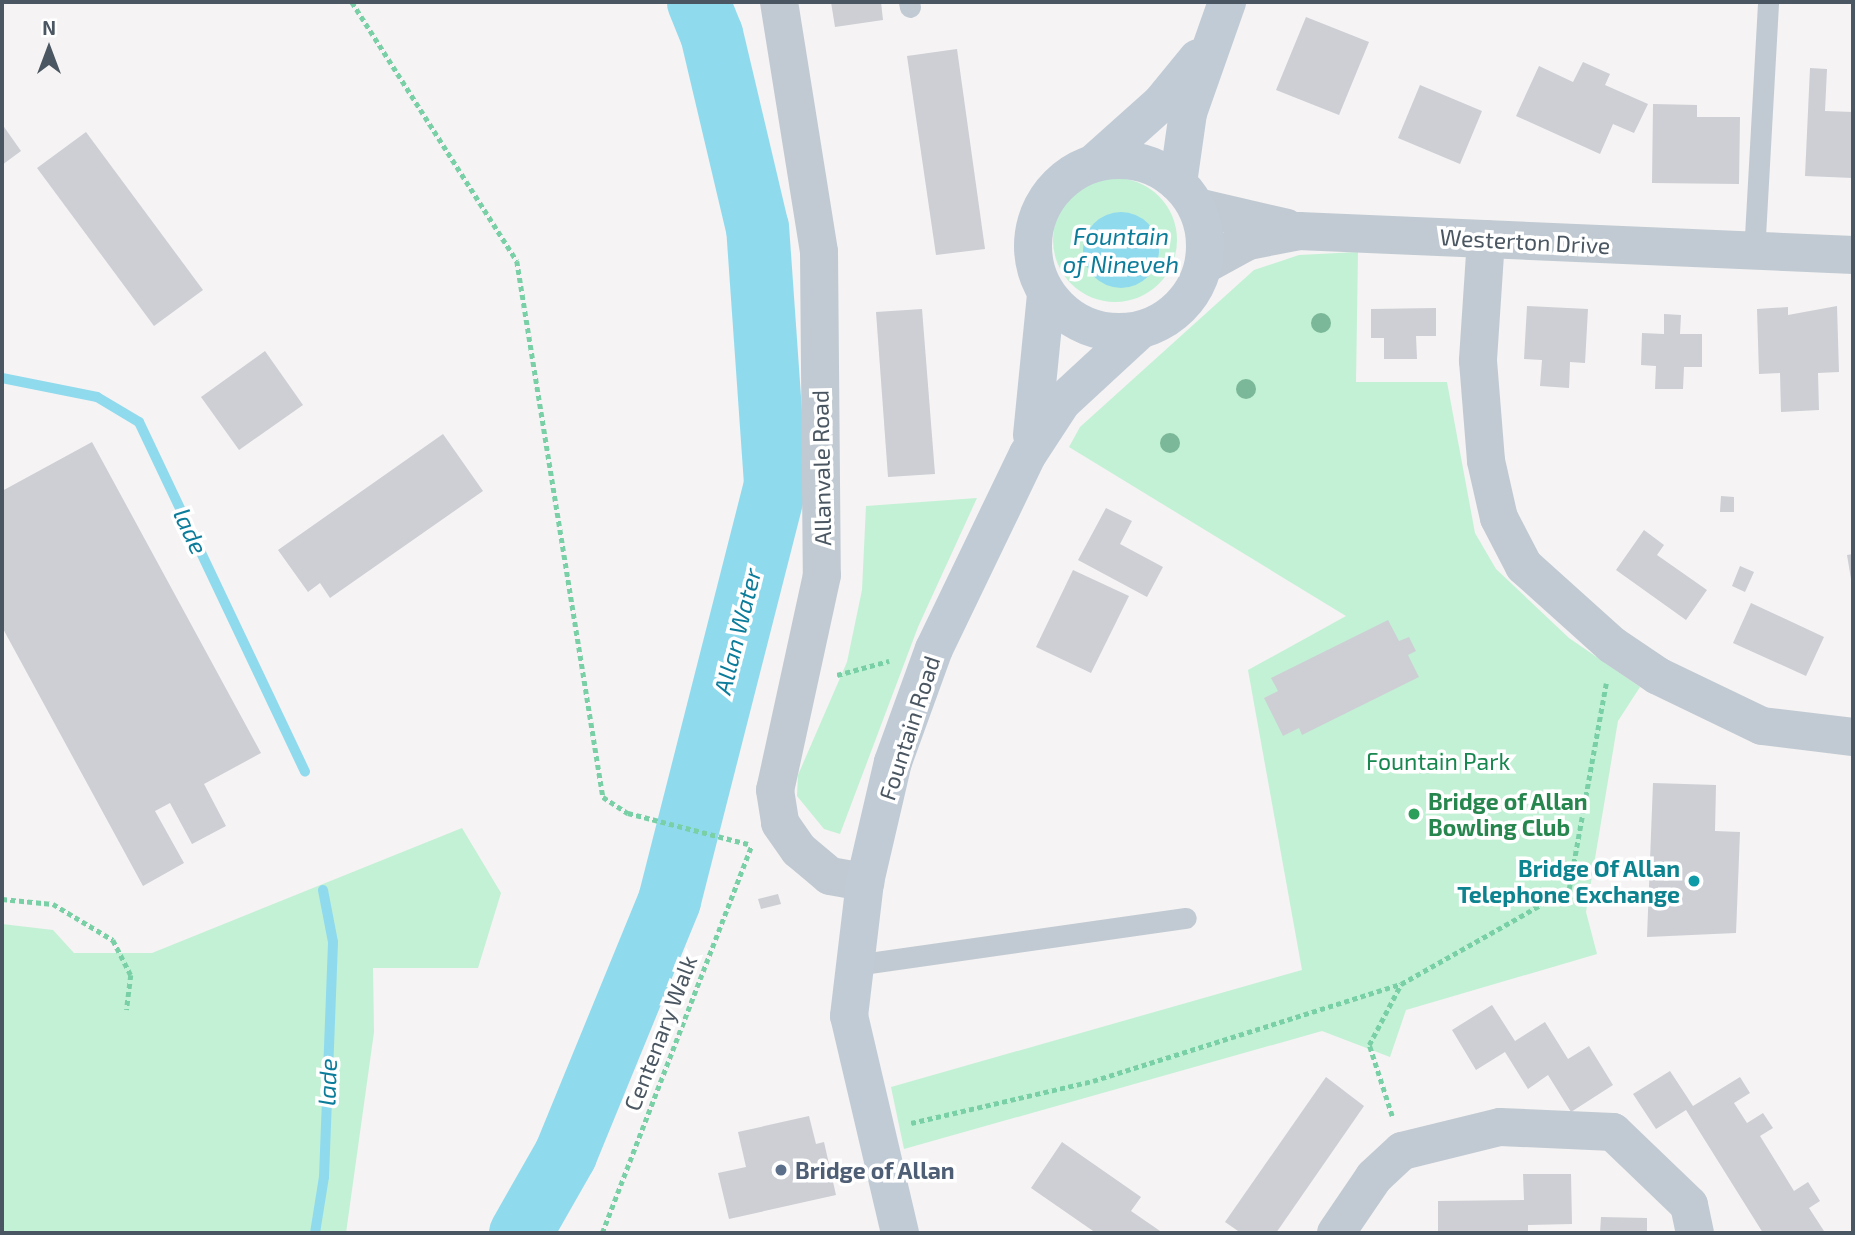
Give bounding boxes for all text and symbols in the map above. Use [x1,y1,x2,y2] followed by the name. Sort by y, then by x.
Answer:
[14,14,84,84] north arrow
[42,16,56,39] text: N
[1063,222,1179,278] water label: Fountain of Nineveh
[1439,223,1611,259] street label: Westerton Drive
[806,390,836,546] street label: Allanvale Road
[168,503,214,559] water label: lade
[707,565,767,697] water label: Allan Water
[873,652,945,804] street label: Fountain Road
[1366,747,1510,775] park label: Fountain Park
[1428,787,1589,841] place label: Bridge of Allan Bowling Club
[1406,806,1422,822] marker: Bridge of Allan Bowling Club
[1457,854,1680,908] place label: Bridge Of Allan Telephone Exchange
[1686,873,1702,889] marker: Bridge Of Allan Telephone Exchange
[618,951,702,1115] street label: Centenary Walk
[312,1058,342,1106] water label: lade
[795,1156,956,1184] place label: Bridge of Allan
[773,1162,789,1178] marker: Bridge of Allan

